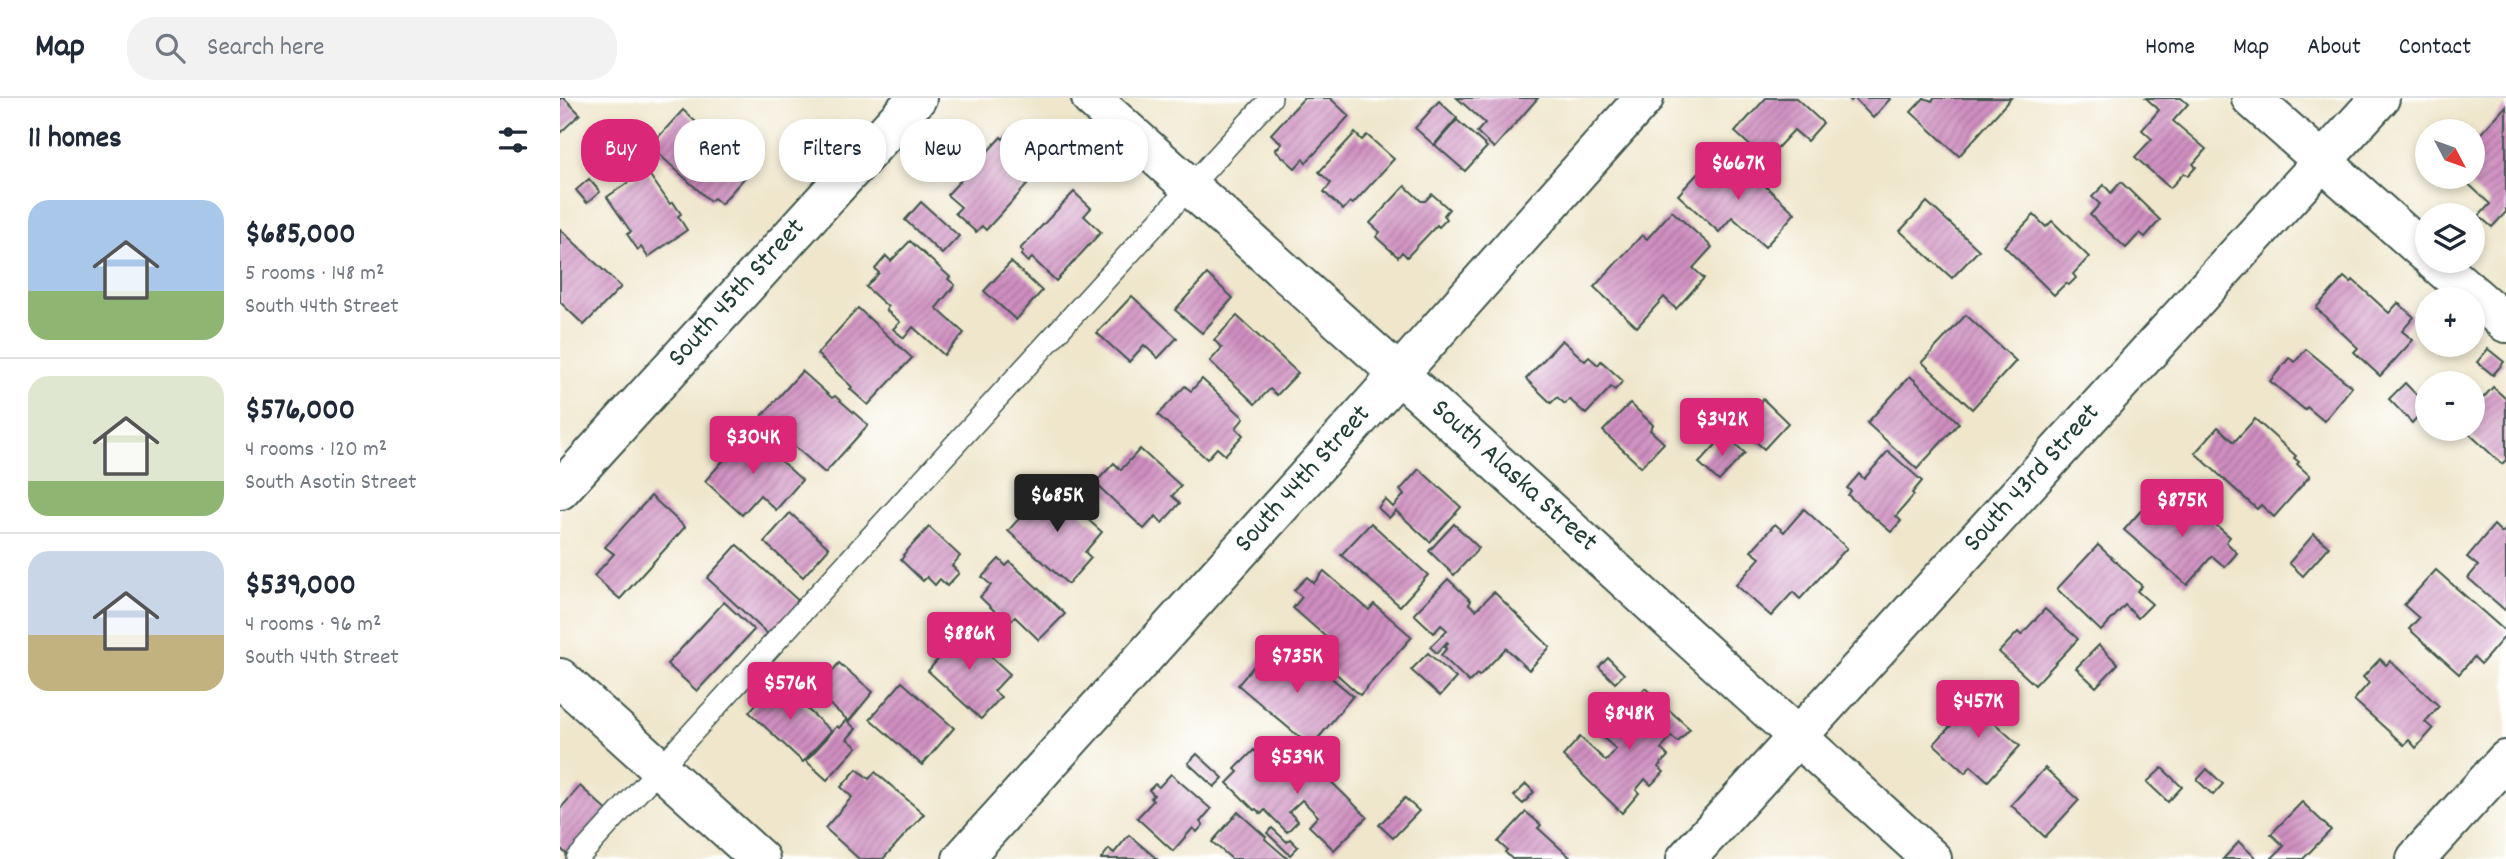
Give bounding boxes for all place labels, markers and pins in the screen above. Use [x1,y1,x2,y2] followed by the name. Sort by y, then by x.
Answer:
[1689,142,1787,202] pin: $667K
[1673,398,1771,458] pin: $342K
[704,416,802,476] pin: $304K
[1008,474,1106,534] pin: $685K
[2133,480,2231,539] pin: $875K
[920,612,1018,672] pin: $886K
[1248,636,1346,695] pin: $735K
[741,662,839,722] pin: $576K
[1929,680,2027,740] pin: $457K
[1580,692,1678,752] pin: $848K
[1248,736,1346,796] pin: $539K

